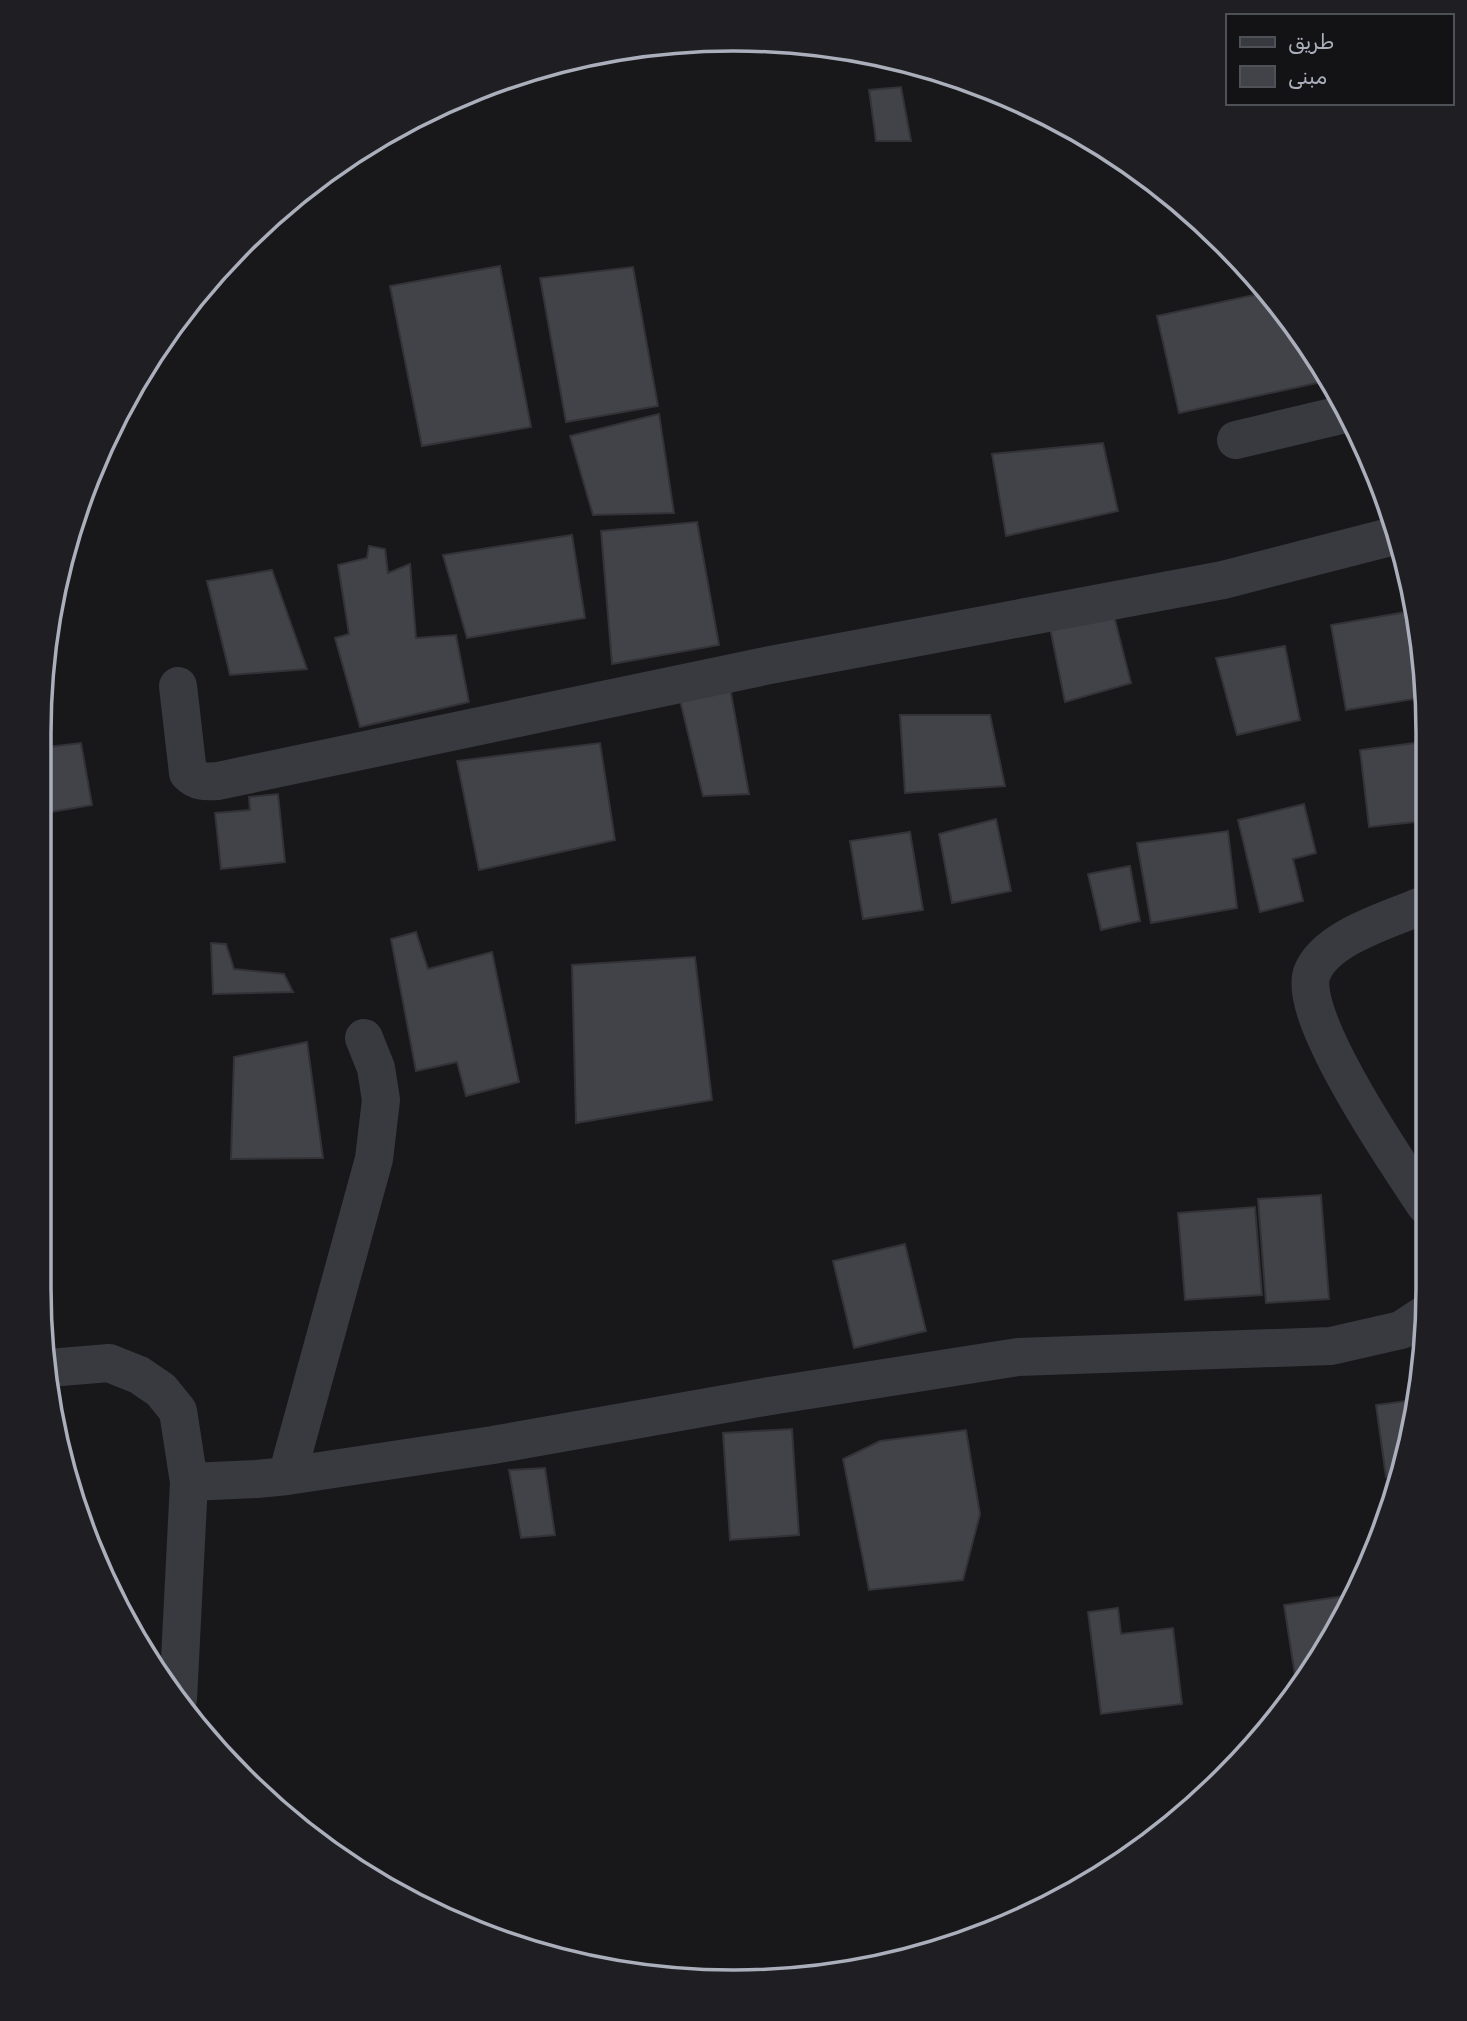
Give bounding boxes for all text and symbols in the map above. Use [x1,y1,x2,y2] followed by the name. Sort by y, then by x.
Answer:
[1226,14,1453,105] legend
[1288,29,1334,54] text: طريق
[1288,64,1327,89] text: مبنى

